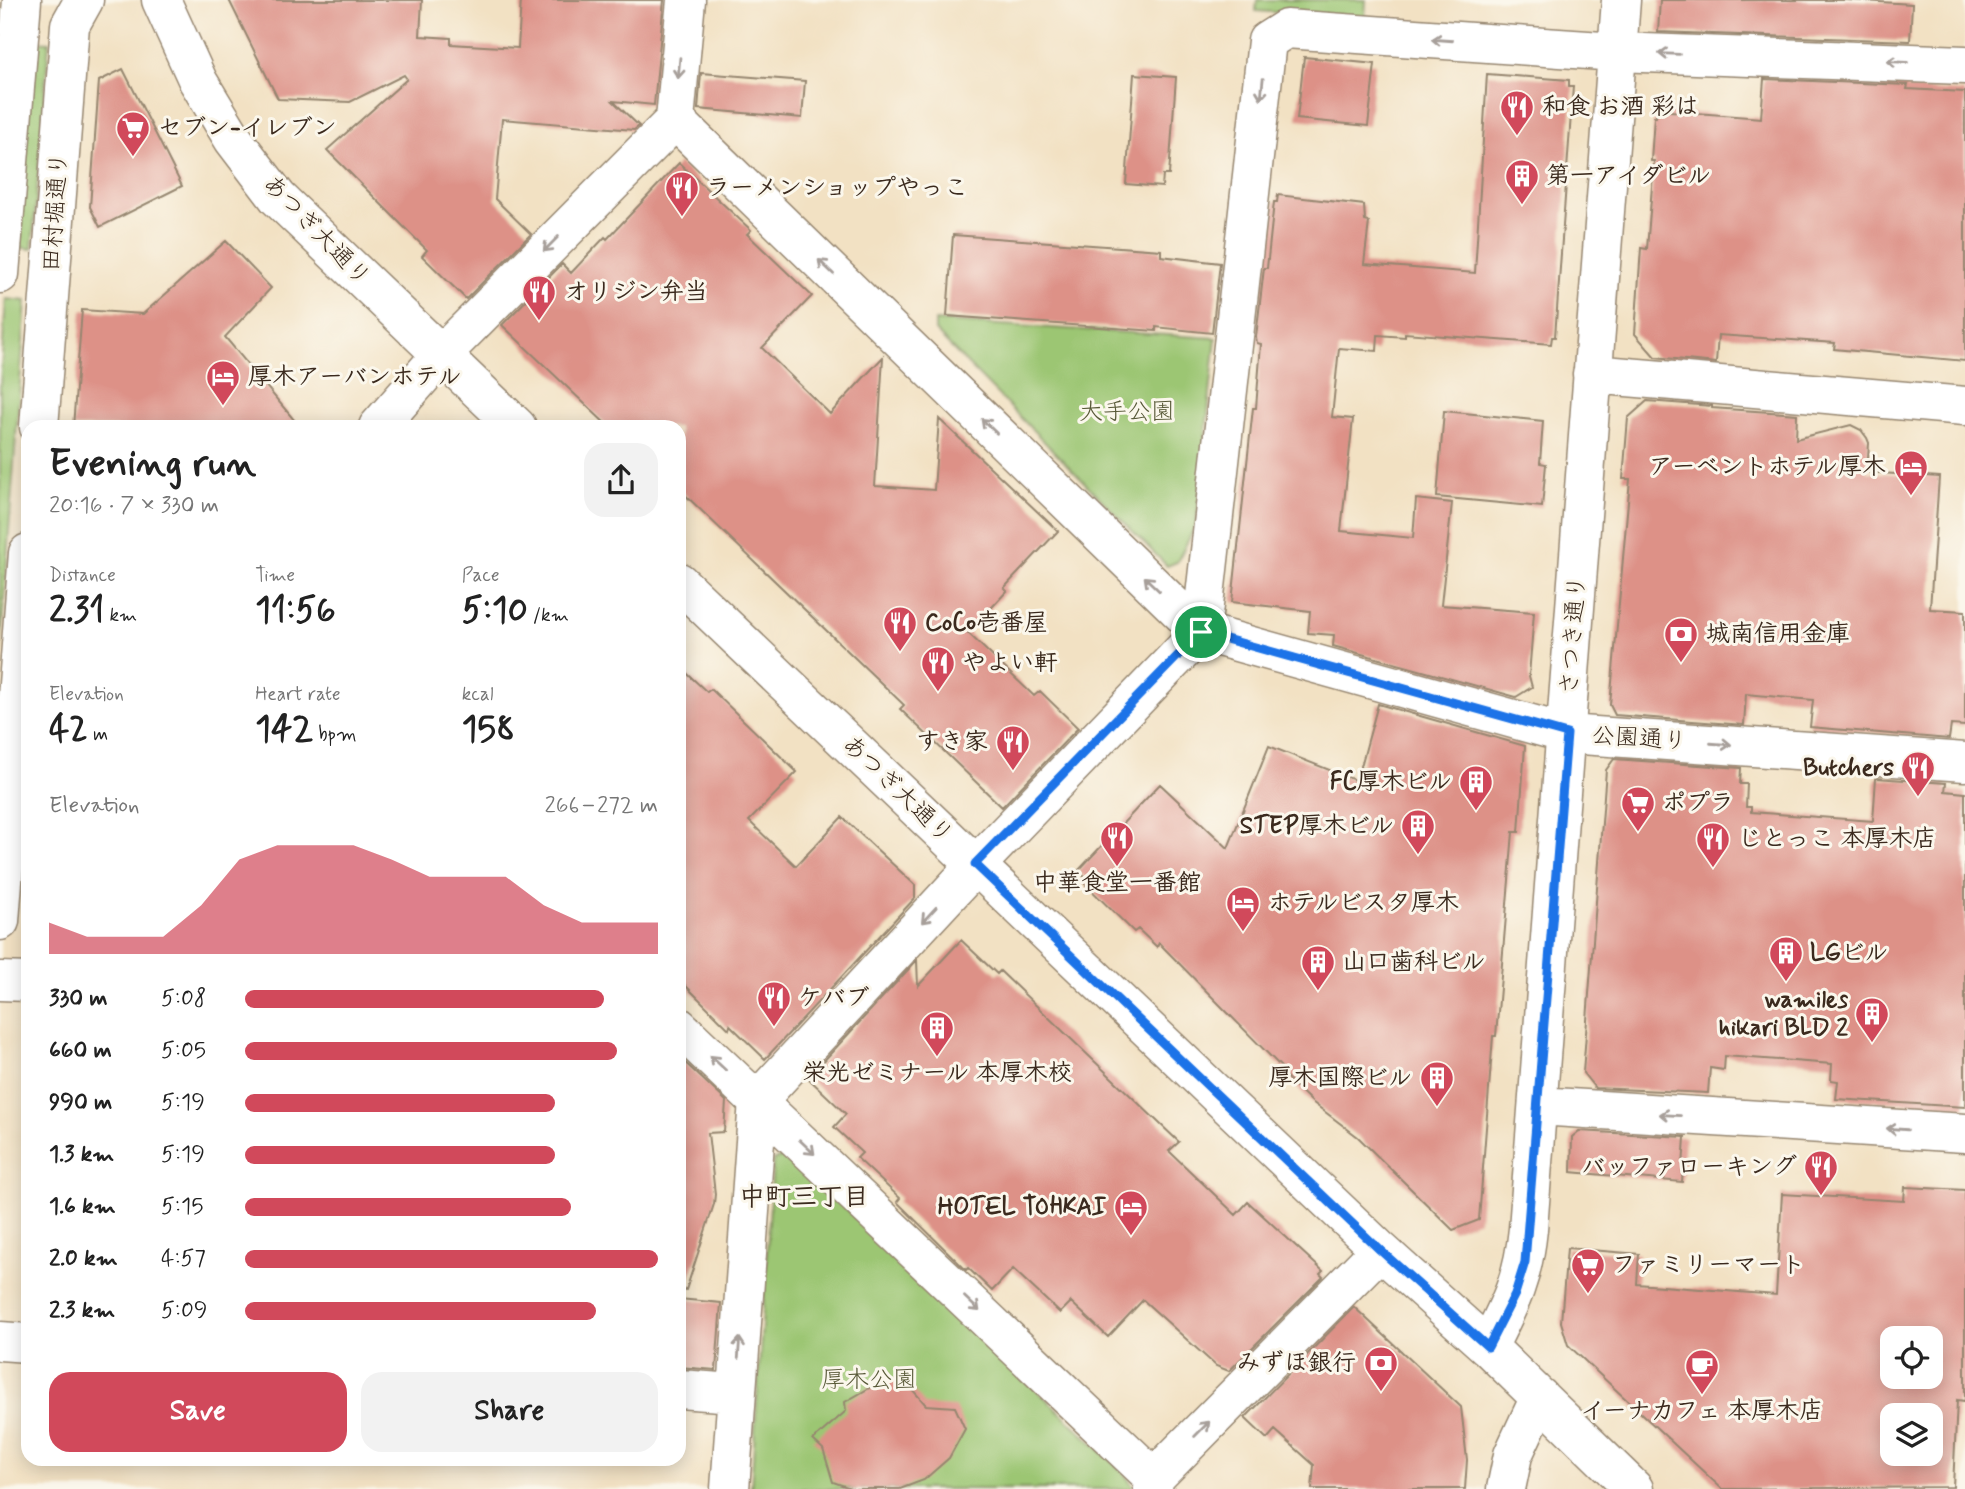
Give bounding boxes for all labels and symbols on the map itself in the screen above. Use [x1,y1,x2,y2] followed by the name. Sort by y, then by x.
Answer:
[1432,33,1454,46] one-way arrow
[1658,47,1681,61] one-way arrow
[673,56,686,79] one-way arrow
[1886,56,1909,69] one-way arrow
[1255,77,1268,99] one-way arrow
[1498,88,1536,137] restaurant icon: 和食 お酒 彩は
[1542,92,1699,123] place label: 和食 お酒 彩は
[114,109,152,158] supermarket icon: セブン-イレブン
[158,113,337,144] place label: セブン-イレブン
[36,151,76,273] street label: 田村堀通り
[1503,157,1541,206] building icon: 第一アイダビル
[1546,161,1711,192] place label: 第一アイダビル
[255,169,377,293] street label: あつぎ大通り
[663,169,701,218] restaurant icon: ラーメンショップやっこ
[706,173,968,204] place label: ラーメンショップやっこ
[543,236,560,253] one-way arrow
[818,259,835,276] one-way arrow
[520,273,558,322] restaurant icon: オリジン弁当
[564,277,708,308] place label: オリジン弁当
[204,358,242,407] hotel icon: 厚木アーバンホテル
[248,362,462,393] place label: 厚木アーバンホテル
[1079,397,1175,428] park label: 大手公園
[981,417,998,434] one-way arrow
[1892,448,1930,497] hotel icon: アーベントホテル厚木
[1648,452,1886,483] place label: アーベントホテル厚木
[1554,574,1594,696] street label: さつき通り
[1144,576,1161,593] one-way arrow
[1171,602,1231,662] pin
[881,604,919,653] restaurant icon: CoCo壱番屋
[925,608,1048,639] place label: CoCo壱番屋
[1662,615,1700,664] bank icon: 城南信用金庫
[1706,619,1850,650] place label: 城南信用金庫
[919,644,957,693] restaurant icon: やよい軒
[962,648,1058,679] place label: やよい軒
[1590,720,1688,758] street label: 公園通り
[994,723,1032,772] restaurant icon: すき家
[916,727,988,758] place label: すき家
[835,729,959,851] street label: あつぎ大通り
[1709,738,1732,751] one-way arrow
[1899,749,1937,798] restaurant icon: Butchers
[1803,753,1894,784] place label: Butchers
[1457,763,1495,812] building icon: FC厚木ビル
[1330,767,1452,798] place label: FC厚木ビル
[1619,784,1657,833] supermarket icon: ポプラ
[1662,788,1734,819] place label: ポプラ
[1399,807,1437,856] building icon: STEP厚木ビル
[1240,811,1394,842] place label: STEP厚木ビル
[1098,819,1136,868] restaurant icon: 中華食堂一番館
[1694,820,1732,869] restaurant icon: じとっこ 本厚木店
[1738,824,1936,855] place label: じとっこ 本厚木店
[1033,868,1201,899] place label: 中華食堂一番館
[1224,884,1262,933] hotel icon: ホテルビスタ厚木
[1268,888,1459,919] place label: ホテルビスタ厚木
[921,906,937,924] one-way arrow
[1767,934,1805,983] building icon: LGビル
[1810,938,1888,969] place label: LGビル
[1299,943,1337,992] building icon: 山口歯科ビル
[1342,947,1486,978] place label: 山口歯科ビル
[755,979,793,1028] restaurant icon: ケバブ
[798,983,870,1014] place label: ケバブ
[1719,985,1848,1044] place label: wamiles hikari BLD 2
[1853,995,1891,1044] building icon: wamiles hikari BLD 2
[918,1009,956,1058] building icon: 栄光ゼミナール 本厚木校
[710,1055,727,1072] one-way arrow
[802,1058,1072,1089] place label: 栄光ゼミナール 本厚木校
[1418,1059,1456,1108] building icon: 厚木国際ビル
[1268,1063,1412,1094] place label: 厚木国際ビル
[1659,1108,1682,1121] one-way arrow
[1886,1122,1909,1135] one-way arrow
[798,1139,815,1156] one-way arrow
[1802,1148,1840,1197] restaurant icon: バッファローキング
[1581,1152,1797,1183] place label: バッファローキング
[739,1181,869,1215] district label: 中町三丁目
[1112,1188,1150,1237] hotel icon: HOTEL TOHKAI
[938,1192,1106,1223] place label: HOTEL TOHKAI
[1569,1246,1607,1295] supermarket icon: ファミリーマート
[1612,1250,1805,1281] place label: ファミリーマート
[963,1296,981,1312] one-way arrow
[733,1337,746,1359] one-way arrow
[1362,1344,1400,1393] bank icon: みずほ銀行
[1683,1347,1721,1396] cafe icon: イーナカフェ 本厚木店
[1236,1348,1356,1379] place label: みずほ銀行
[821,1365,917,1396] park label: 厚木公園
[1581,1396,1823,1427] place label: イーナカフェ 本厚木店
[1193,1421,1210,1438] one-way arrow

